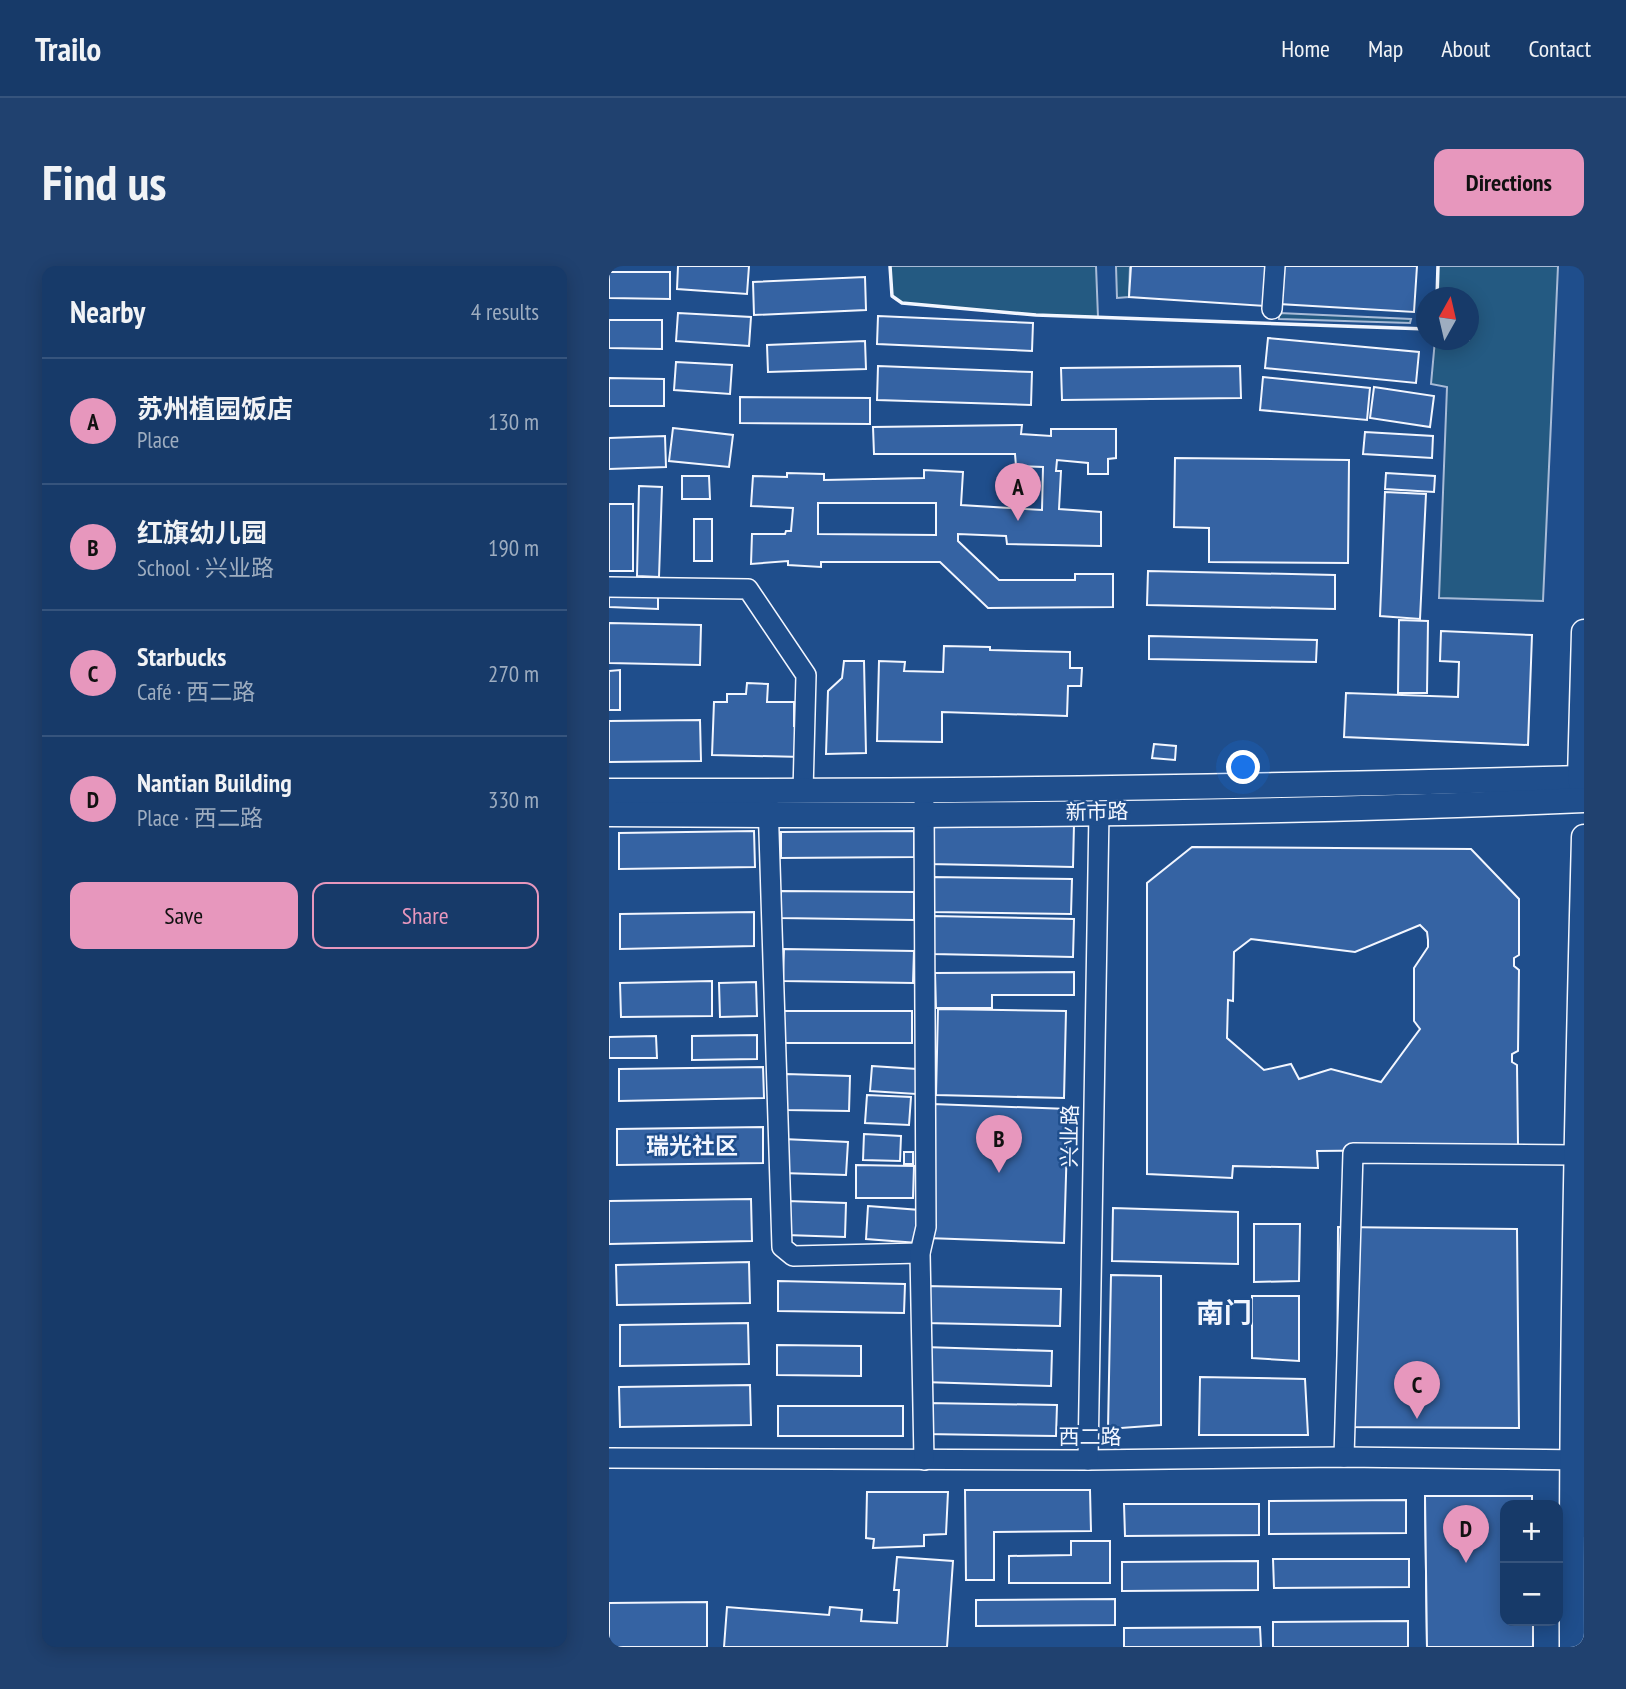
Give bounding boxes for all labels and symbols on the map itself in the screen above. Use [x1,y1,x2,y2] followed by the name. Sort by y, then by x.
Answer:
[1416,287,1479,350] north arrow
[995,463,1041,521] pin: A
[1226,750,1260,784] your location
[1065,797,1129,826] street label: 新市路
[1055,1104,1084,1168] street label: 兴业路
[976,1115,1022,1173] pin: B
[646,1131,738,1160] district label: 瑞光社区
[1196,1294,1252,1331] district label: 南门
[1394,1361,1440,1419] pin: C
[1059,1423,1122,1450] street label: 西二路
[1443,1505,1489,1563] pin: D

